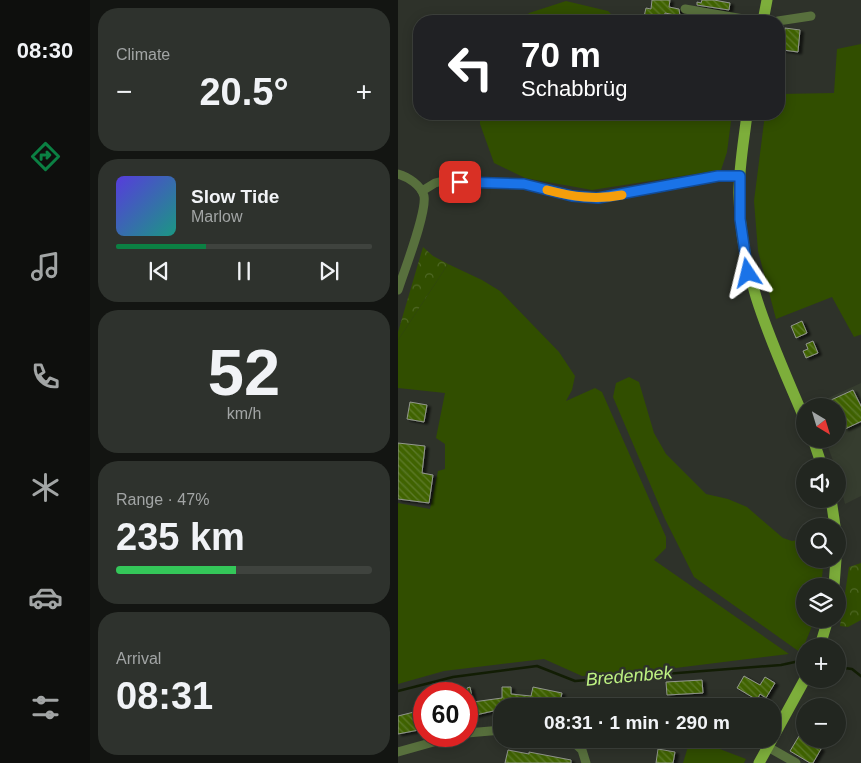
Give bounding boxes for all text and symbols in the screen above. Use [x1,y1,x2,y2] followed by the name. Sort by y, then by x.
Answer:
[438,35,503,100] icon: left
[521,35,601,74] text: 70 m
[17,38,73,63] text: 08:30
[116,46,170,63] text: Climate
[199,71,289,113] text: 20.5°
[116,76,132,107] text: −
[356,76,372,107] text: +
[521,76,627,101] text: Schabbrüg
[28,139,63,174] icon: directions
[439,161,481,203] pin
[446,168,474,196] icon: arrive
[191,186,279,207] text: Slow Tide
[191,208,243,225] text: Marlow
[721,246,773,298] position arrow
[28,249,63,284] icon: music
[145,257,173,285] icon: previous
[230,257,258,285] icon: pause
[315,257,343,285] icon: next
[208,336,280,409] text: 52
[28,359,63,394] icon: phone
[796,398,846,448] north arrow
[796,398,846,748] map controls
[227,405,261,422] text: km/h
[796,458,846,508] button: sound
[28,470,63,505] icon: climate
[116,491,209,508] text: Range · 47%
[116,516,245,558] text: 235 km
[796,518,846,568] button: search
[796,578,846,628] button: layers
[28,580,63,615] icon: car
[796,638,846,688] button: +
[116,650,161,667] text: Arrival
[585,662,674,690] water label: Bredenbek
[116,675,213,717] text: 08:31
[413,682,478,747] speed limit sign: 60
[28,690,63,725] icon: filters
[796,698,846,748] button: −
[544,712,730,733] text: 08:31 · 1 min · 290 m

